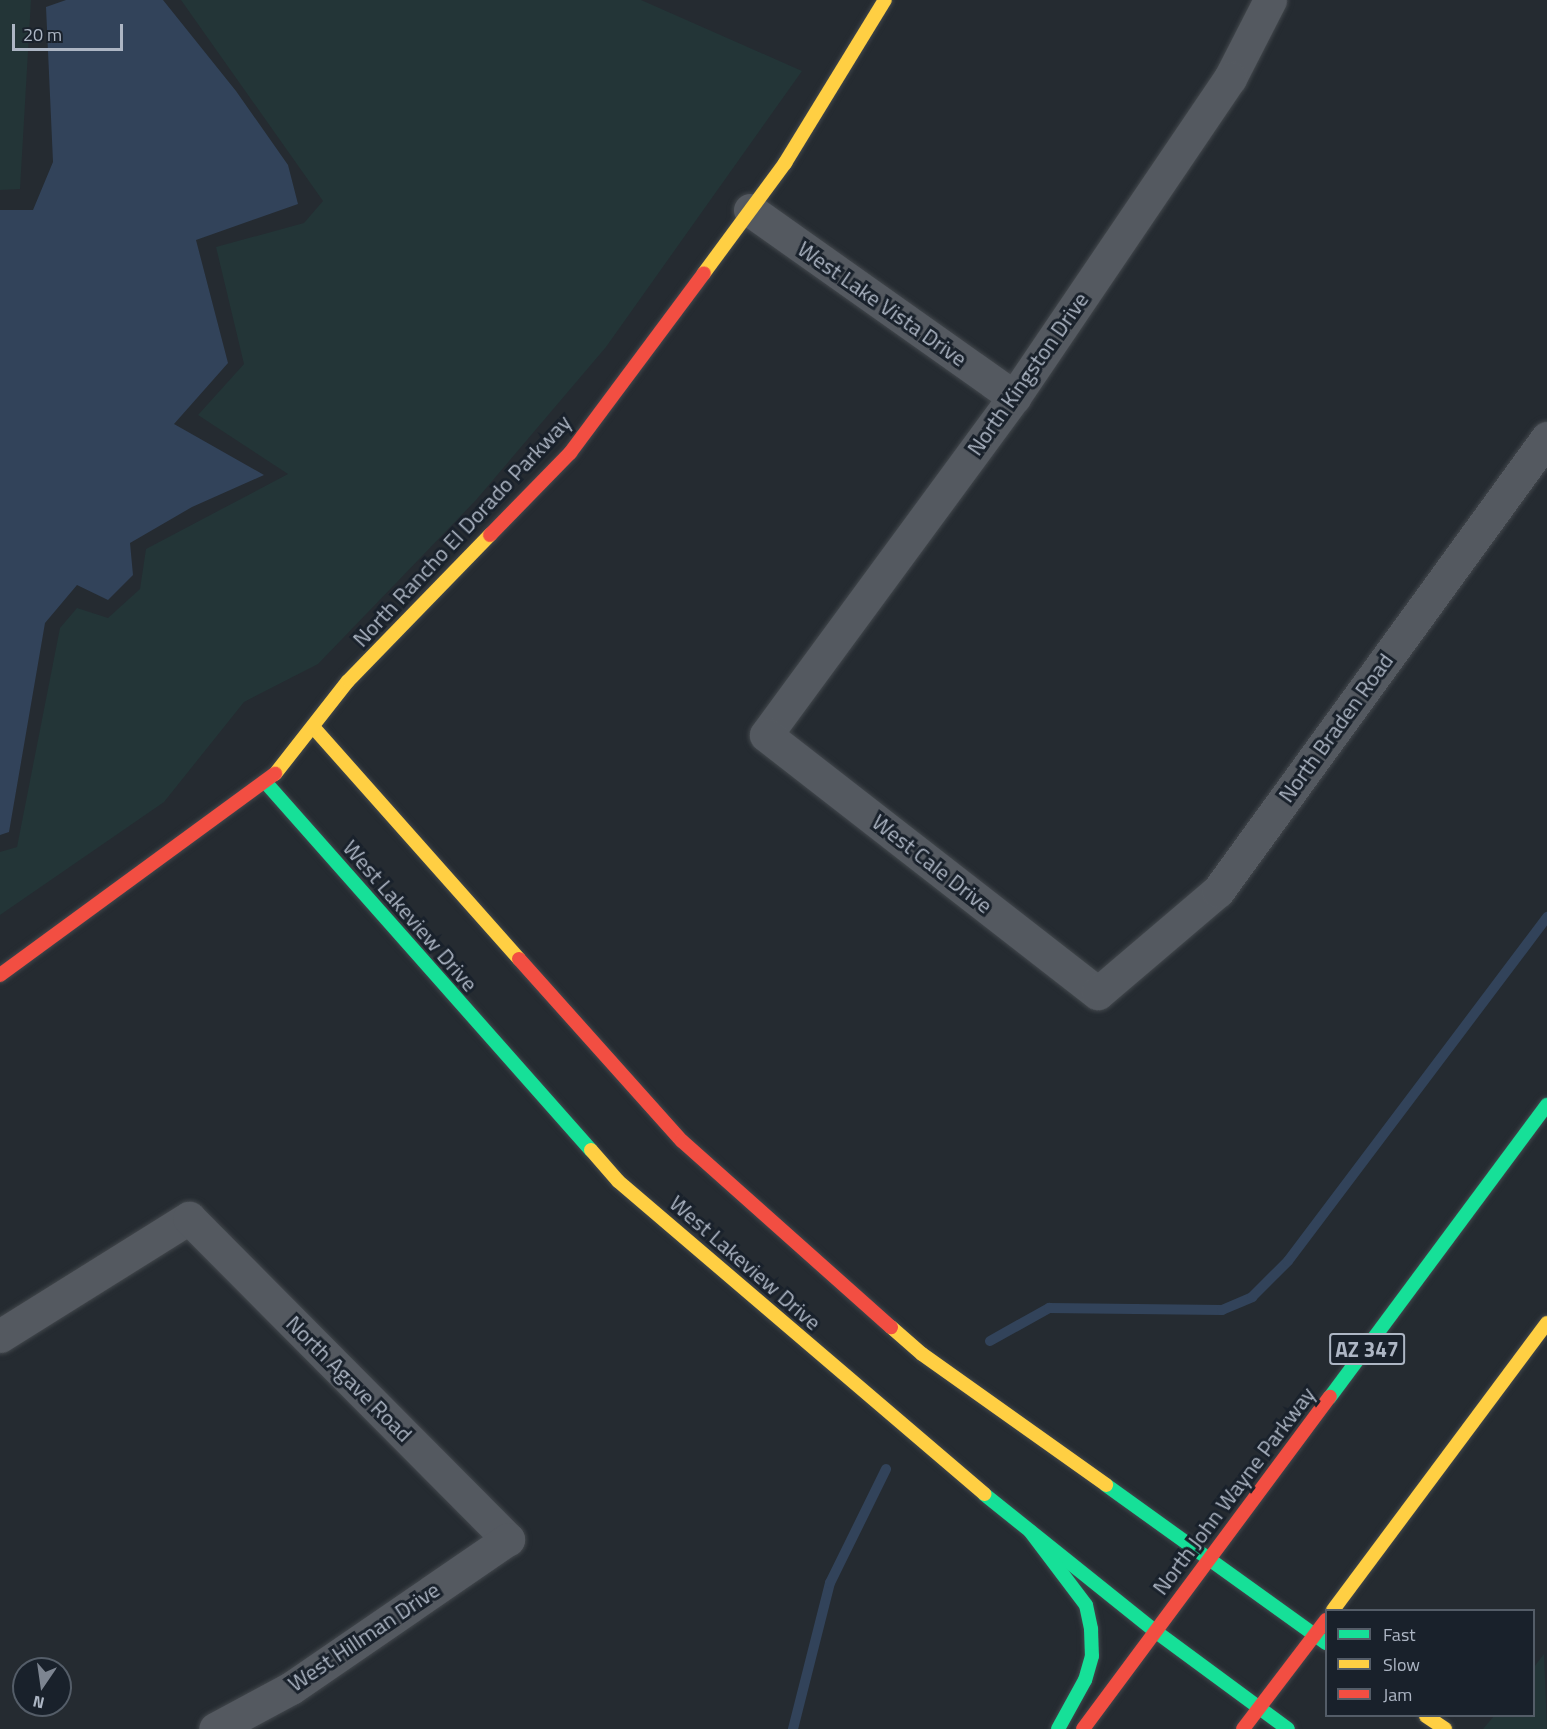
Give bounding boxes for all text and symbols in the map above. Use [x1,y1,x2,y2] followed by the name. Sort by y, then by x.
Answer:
[15,12,126,50] scale bar
[23,21,62,48] text: 20 m
[792,236,972,372] street label: West Lake Vista Drive
[962,287,1094,461] street label: North Kingston Drive
[347,410,577,652] street label: North Rancho El Dorado Parkway
[1273,648,1399,808] street label: North Braden Road
[867,809,997,919] street label: West Cale Drive
[337,835,483,997] street label: West Lakeview Drive
[664,1190,826,1336] street label: West Lakeview Drive
[280,1310,418,1448] street label: North Agave Road
[1328,1331,1406,1367] road number: AZ 347
[1147,1382,1321,1600] street label: North John Wayne Parkway
[283,1577,445,1697] street label: West Hillman Drive
[1325,1609,1535,1717] legend
[1383,1621,1416,1648] text: Fast
[1383,1651,1420,1678] text: Slow
[12,1657,72,1717] north arrow
[1383,1681,1412,1708] text: Jam
[30,1690,47,1716] text: N

